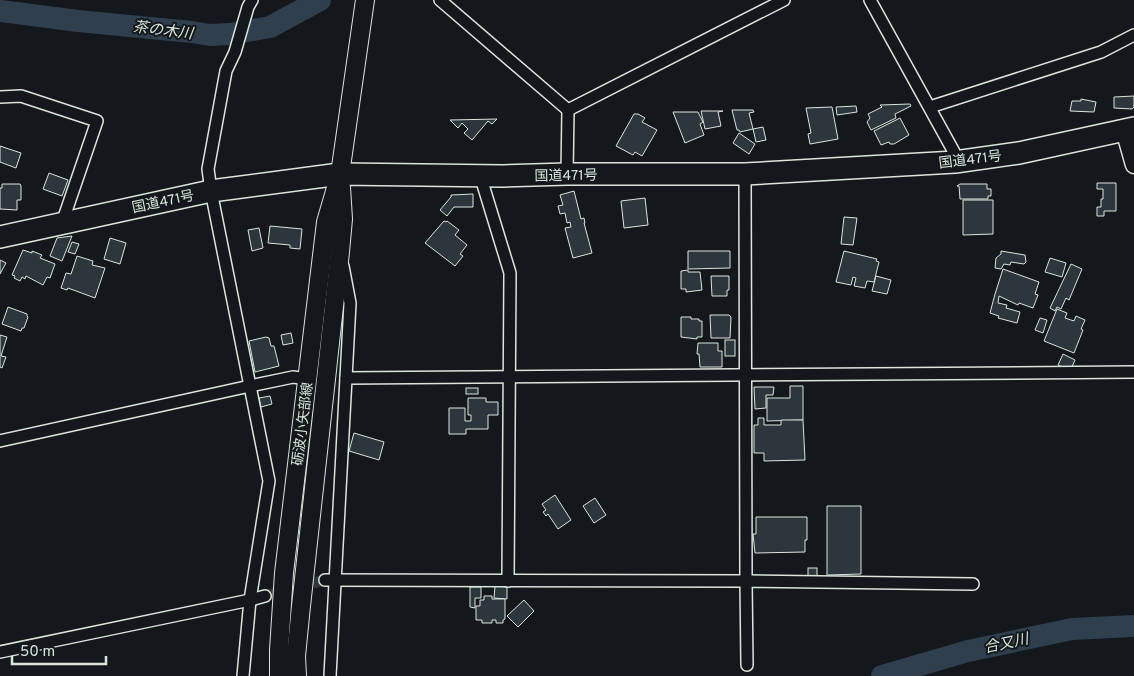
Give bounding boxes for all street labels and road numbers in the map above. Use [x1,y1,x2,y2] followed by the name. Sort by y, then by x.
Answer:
[938,148,1003,173] street label: 国道471号
[534,167,598,186] street label: 国道471号
[131,188,196,217] street label: 国道471号
[290,381,317,467] street label: 砺波小矢部線

